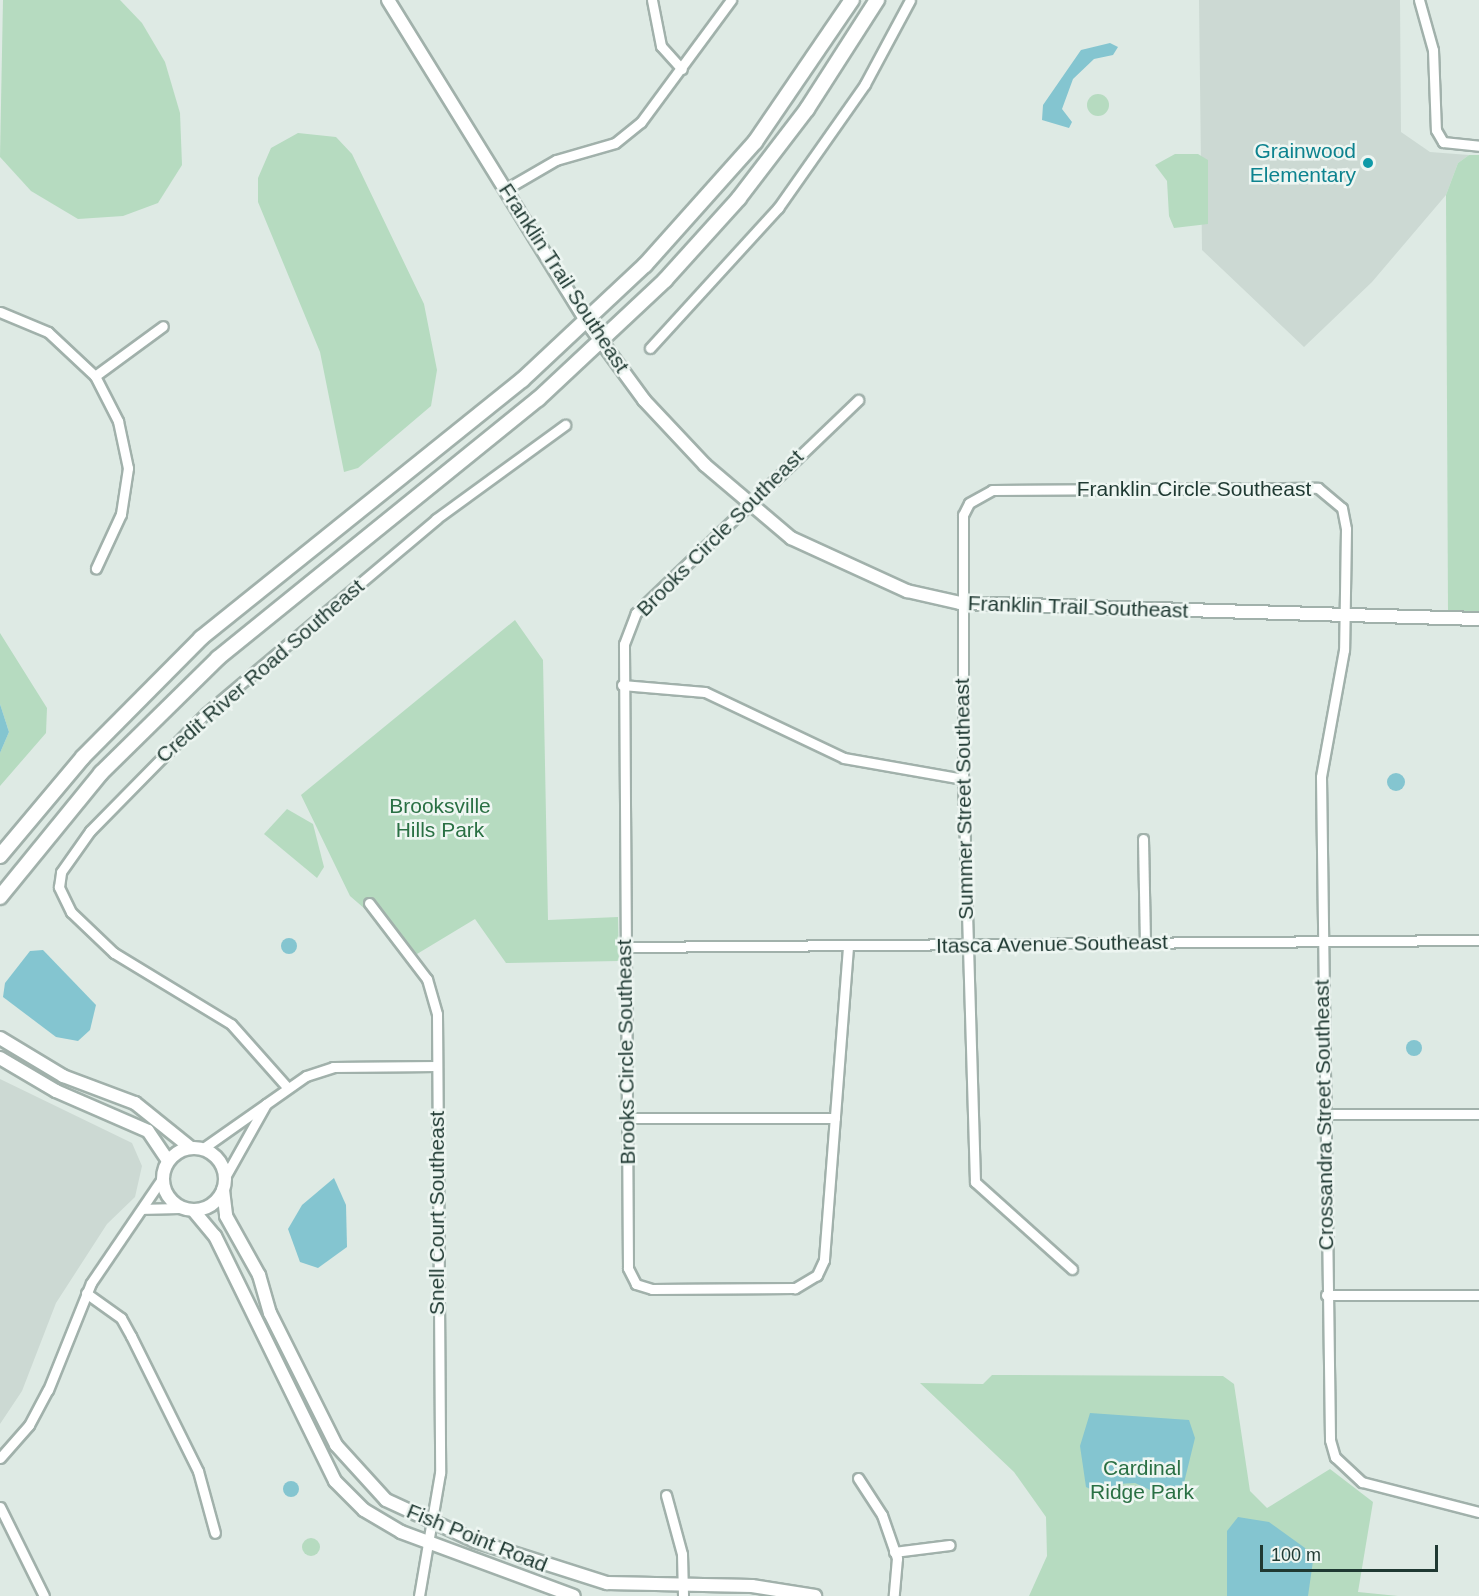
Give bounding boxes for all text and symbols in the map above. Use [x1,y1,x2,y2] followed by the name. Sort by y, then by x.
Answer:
[1250,138,1356,188] place label: Grainwood Elementary
[1361,156,1375,170] marker: Grainwood Elementary
[493,178,635,378] street label: Franklin Trail Southeast
[631,444,809,622] street label: Brooks Circle Southeast
[1077,476,1311,502] street label: Franklin Circle Southeast
[151,574,369,768] street label: Credit River Road Southeast
[967,591,1189,623] street label: Franklin Trail Southeast
[949,678,979,920] street label: Summer Street Southeast
[389,793,491,843] park label: Brooksville Hills Park
[935,929,1169,959] street label: Itasca Avenue Southeast
[611,939,641,1165] street label: Brooks Circle Southeast
[1309,979,1339,1251] street label: Crossandra Street Southeast
[424,1111,450,1315] street label: Snell Court Southeast
[1090,1455,1194,1505] park label: Cardinal Ridge Park
[403,1498,551,1578] street label: Fish Point Road
[1263,1533,1442,1571] scale bar
[1271,1545,1321,1565] text: 100 m

